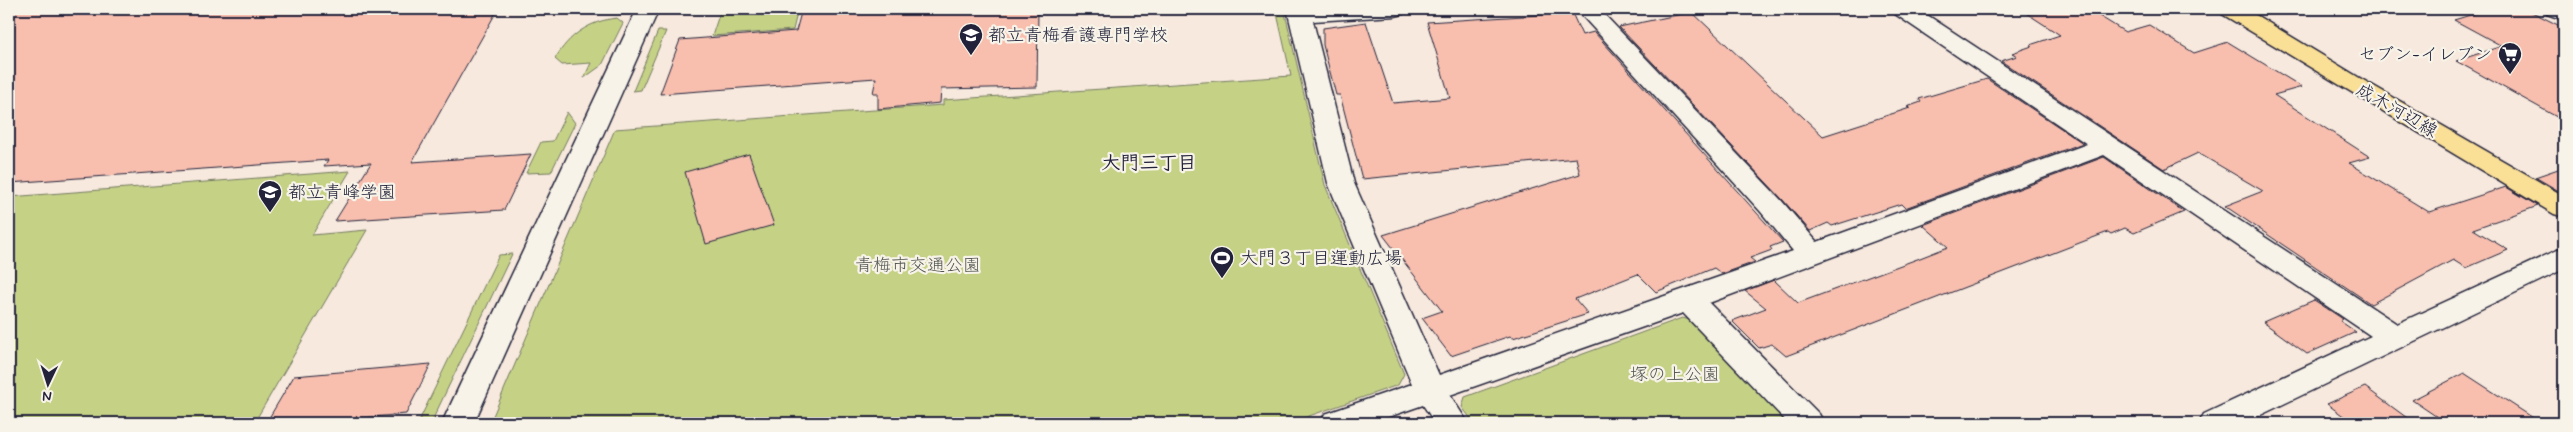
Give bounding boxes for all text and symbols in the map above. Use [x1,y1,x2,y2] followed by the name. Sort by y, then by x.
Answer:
[958,22,984,56] school or university icon: 都立青梅看護専門学校
[988,24,1168,48] place label: 都立青梅看護専門学校
[2497,41,2523,75] supermarket icon: セブン-イレブン
[2358,43,2492,67] place label: セブン-イレブン
[2352,78,2441,144] street label: 成木河辺線
[1101,151,1197,176] district label: 大門三丁目
[257,179,283,213] school or university icon: 都立青峰学園
[288,181,396,205] place label: 都立青峰学園
[1209,245,1235,279] sports icon: 大門３丁目運動広場
[1240,247,1402,271] place label: 大門３丁目運動広場
[855,254,981,278] park label: 青梅市交通公園
[22,360,72,410] north arrow
[1630,363,1720,387] park label: 塚の上公園
[42,387,52,405] text: N

